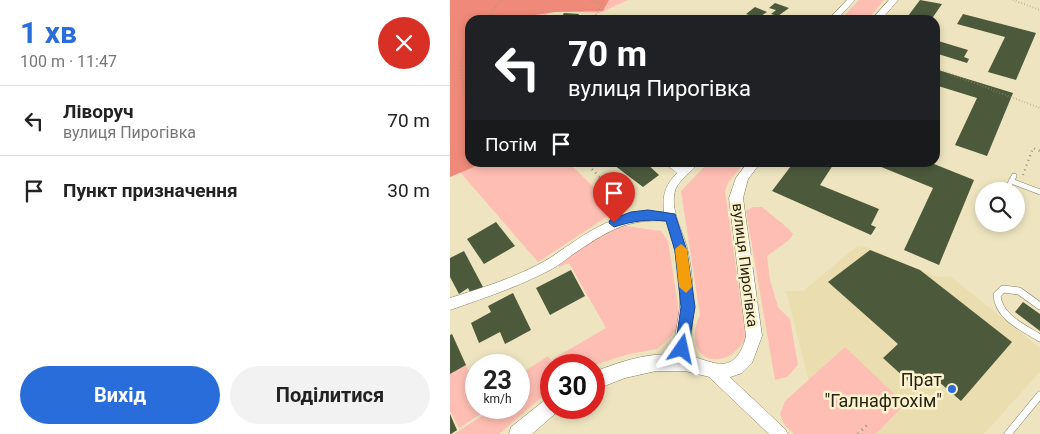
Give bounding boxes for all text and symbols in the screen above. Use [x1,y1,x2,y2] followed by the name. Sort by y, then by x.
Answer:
[20,15,77,50] text: 1 хв
[378,17,430,69] button: close
[568,34,647,75] text: 70 m
[485,35,550,100] icon: left
[20,52,117,71] text: 100 m · 11:47
[568,76,751,101] text: вулиця Пирогівка
[63,100,134,123] text: Ліворуч
[20,107,48,135] icon: left
[387,109,430,132] text: 70 m
[63,123,196,142] text: вулиця Пирогівка
[547,130,575,158] icon: arrive
[485,133,537,156] text: Потім
[593,172,635,223] pin
[20,177,48,205] icon: arrive
[63,179,238,202] text: Пункт призначення
[387,179,430,202] text: 30 m
[600,179,628,207] icon: arrive
[975,182,1025,232] map controls
[975,182,1025,232] button: search
[728,202,762,328] street label: вулиця Пирогівка
[655,322,707,374] position arrow
[540,354,605,419] speed limit sign: 30
[20,366,220,424] button: Вихід
[230,366,430,424] button: Поділитися
[483,366,512,395] text: 23
[825,369,942,411] place label: Прат "Галнафтохім"
[946,383,958,395] marker: Прат "Галнафтохім"
[483,392,512,406] text: km/h

